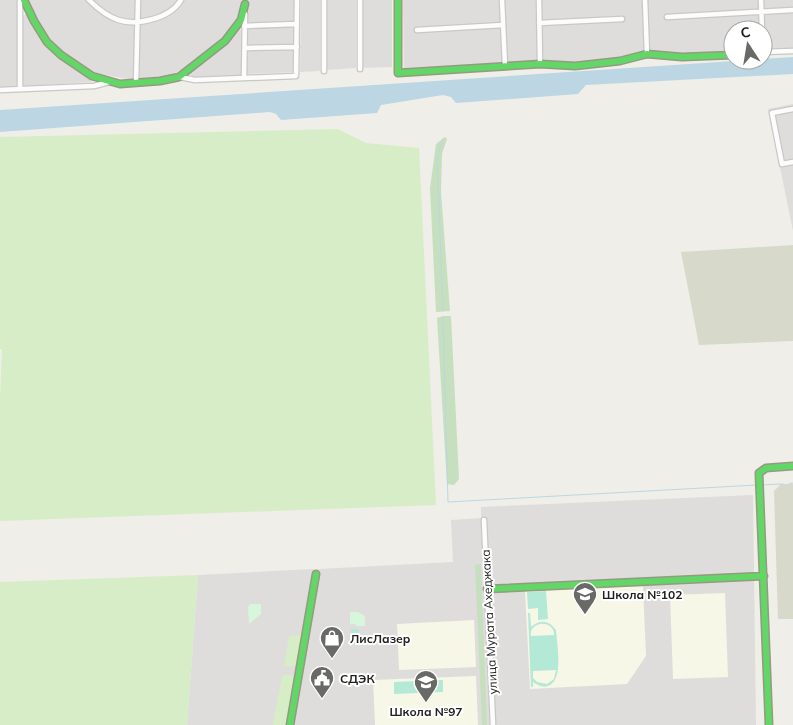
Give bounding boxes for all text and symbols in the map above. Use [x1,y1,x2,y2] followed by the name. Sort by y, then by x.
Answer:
[723,20,773,70] north arrow
[739,22,752,42] text: С
[478,549,500,695] street label: улица Мурата Ахеджака
[572,581,598,615] school or university icon: Школа №102
[602,587,682,602] place label: Школа №102
[319,625,345,659] shop icon: ЛисЛазер
[350,631,411,646] place label: ЛисЛазер
[309,665,335,699] public building icon: СДЭК
[413,669,439,703] school or university icon: Школа №97
[340,671,375,686] place label: СДЭК
[389,704,463,719] place label: Школа №97

